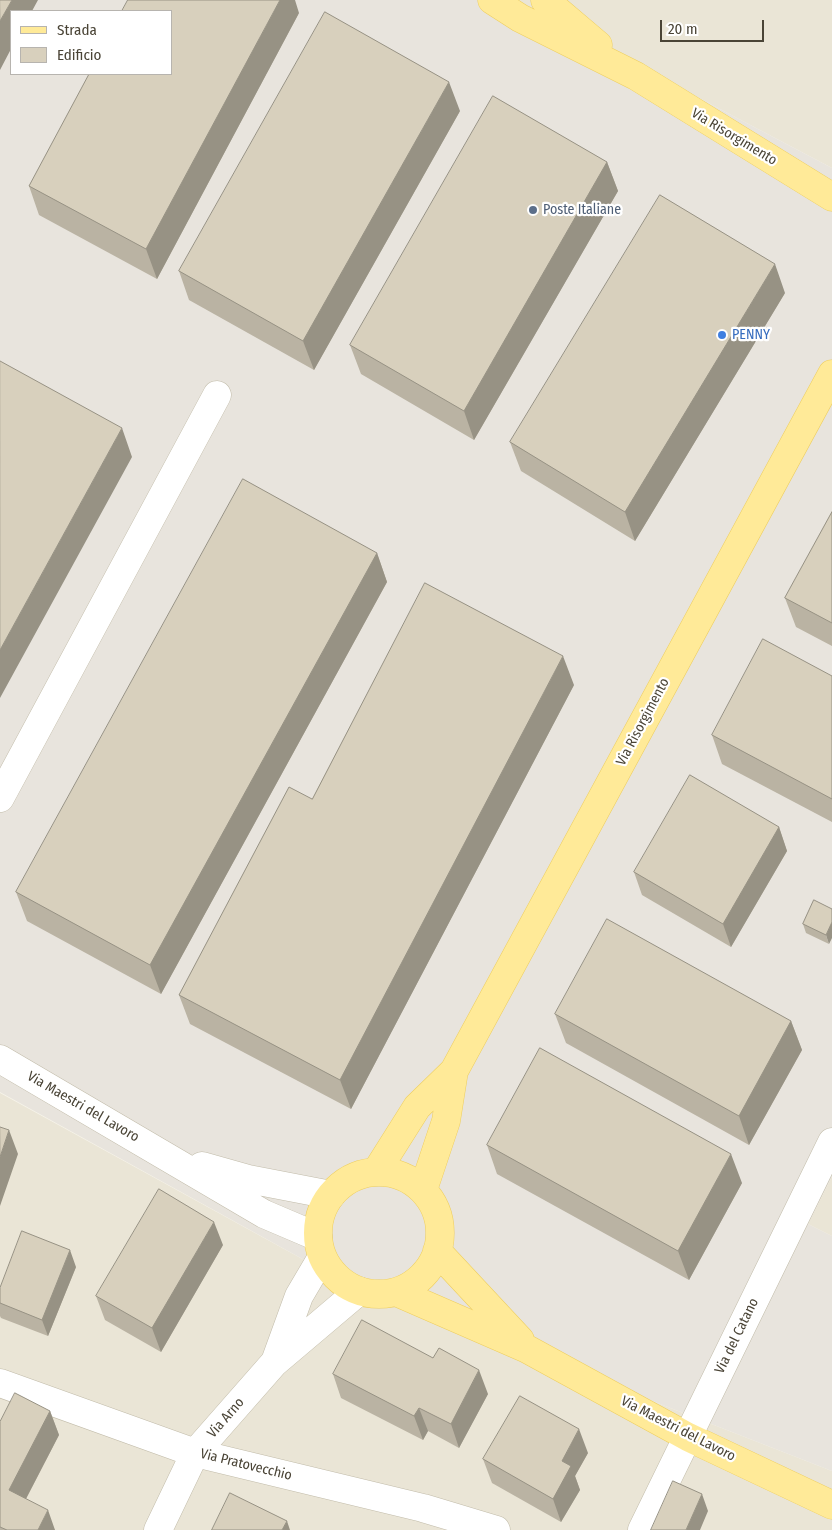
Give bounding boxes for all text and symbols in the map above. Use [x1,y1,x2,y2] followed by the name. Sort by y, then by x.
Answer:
[10,10,172,75] legend
[662,10,766,42] scale bar
[668,20,698,38] text: 20 m
[57,21,97,39] text: Strada
[57,46,102,64] text: Edificio
[688,105,780,169] street label: Via Risorgimento
[543,202,621,218] place label: Poste Italiane
[527,204,539,216] marker: Poste Italiane
[732,327,770,343] place label: PENNY
[716,329,728,341] marker: PENNY
[613,675,673,769] street label: Via Risorgimento
[24,1068,142,1146] street label: Via Maestri del Lavoro
[711,1295,763,1377] street label: Via del Catano
[618,1393,738,1465] street label: Via Maestri del Lavoro
[204,1394,248,1442] street label: Via Arno
[198,1445,294,1485] street label: Via Pratovecchio

